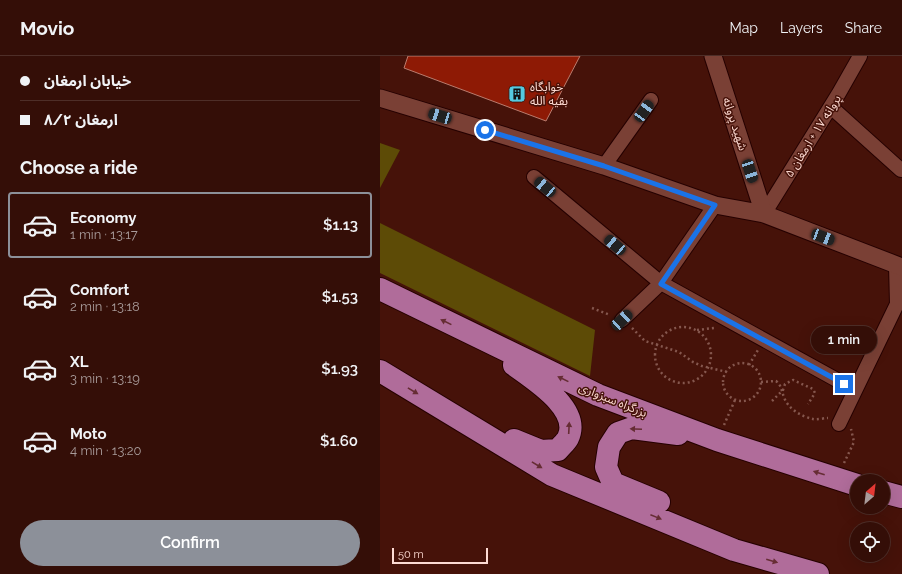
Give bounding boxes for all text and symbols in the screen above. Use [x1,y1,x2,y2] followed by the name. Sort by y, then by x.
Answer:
[20,17,74,39] text: Movio
[730,20,758,36] text: Map
[780,20,823,36] text: Layers
[845,20,882,36] text: Share
[44,72,131,90] text: خیابان ارمغان
[530,80,568,108] place label: خوابگاه بقیه الله
[507,84,527,104] building icon: خوابگاه بقیه الله
[782,92,845,180] street label: پروانه ۱۷ + ارمغان ۵
[719,96,750,153] street label: شهید پروانه
[632,98,656,124] car
[427,107,453,125] car
[44,111,118,129] text: ارمغان ۸/۲
[476,121,494,139] route start
[20,157,138,178] text: Choose a ride
[741,158,759,184] car
[532,175,558,199] car
[22,207,58,243] icon: car
[70,209,137,227] text: Economy
[323,216,358,234] text: $1.13
[70,227,138,242] text: 1 min · 13:17
[810,227,836,247] car
[602,233,628,257] car
[22,279,58,315] icon: car
[70,281,129,299] text: Comfort
[322,288,358,306] text: $1.53
[70,299,140,314] text: 2 min · 13:18
[609,307,635,333] car
[441,319,452,325] one-way arrow
[811,326,877,354] callout: 1 min
[828,332,860,347] text: 1 min
[22,351,58,387] icon: car
[70,353,88,371] text: XL
[321,360,358,378] text: $1.93
[70,371,140,386] text: 3 min · 13:19
[558,375,569,382] one-way arrow
[835,375,853,393] route end
[577,380,649,420] street label: بزرگراه سبزواری
[408,387,418,395] one-way arrow
[566,422,573,434] one-way arrow
[22,423,58,459] icon: car
[70,425,107,443] text: Moto
[630,426,643,433] one-way arrow
[320,432,358,450] text: $1.60
[70,443,142,458] text: 4 min · 13:20
[531,462,543,469] one-way arrow
[813,470,825,476] one-way arrow
[850,474,890,514] north arrow
[850,474,890,562] map controls
[650,515,662,521] one-way arrow
[20,520,360,566] button: Confirm
[850,522,890,562] button: locate
[392,546,488,565] scale bar
[398,548,424,561] text: 50 m
[766,558,778,564] one-way arrow

